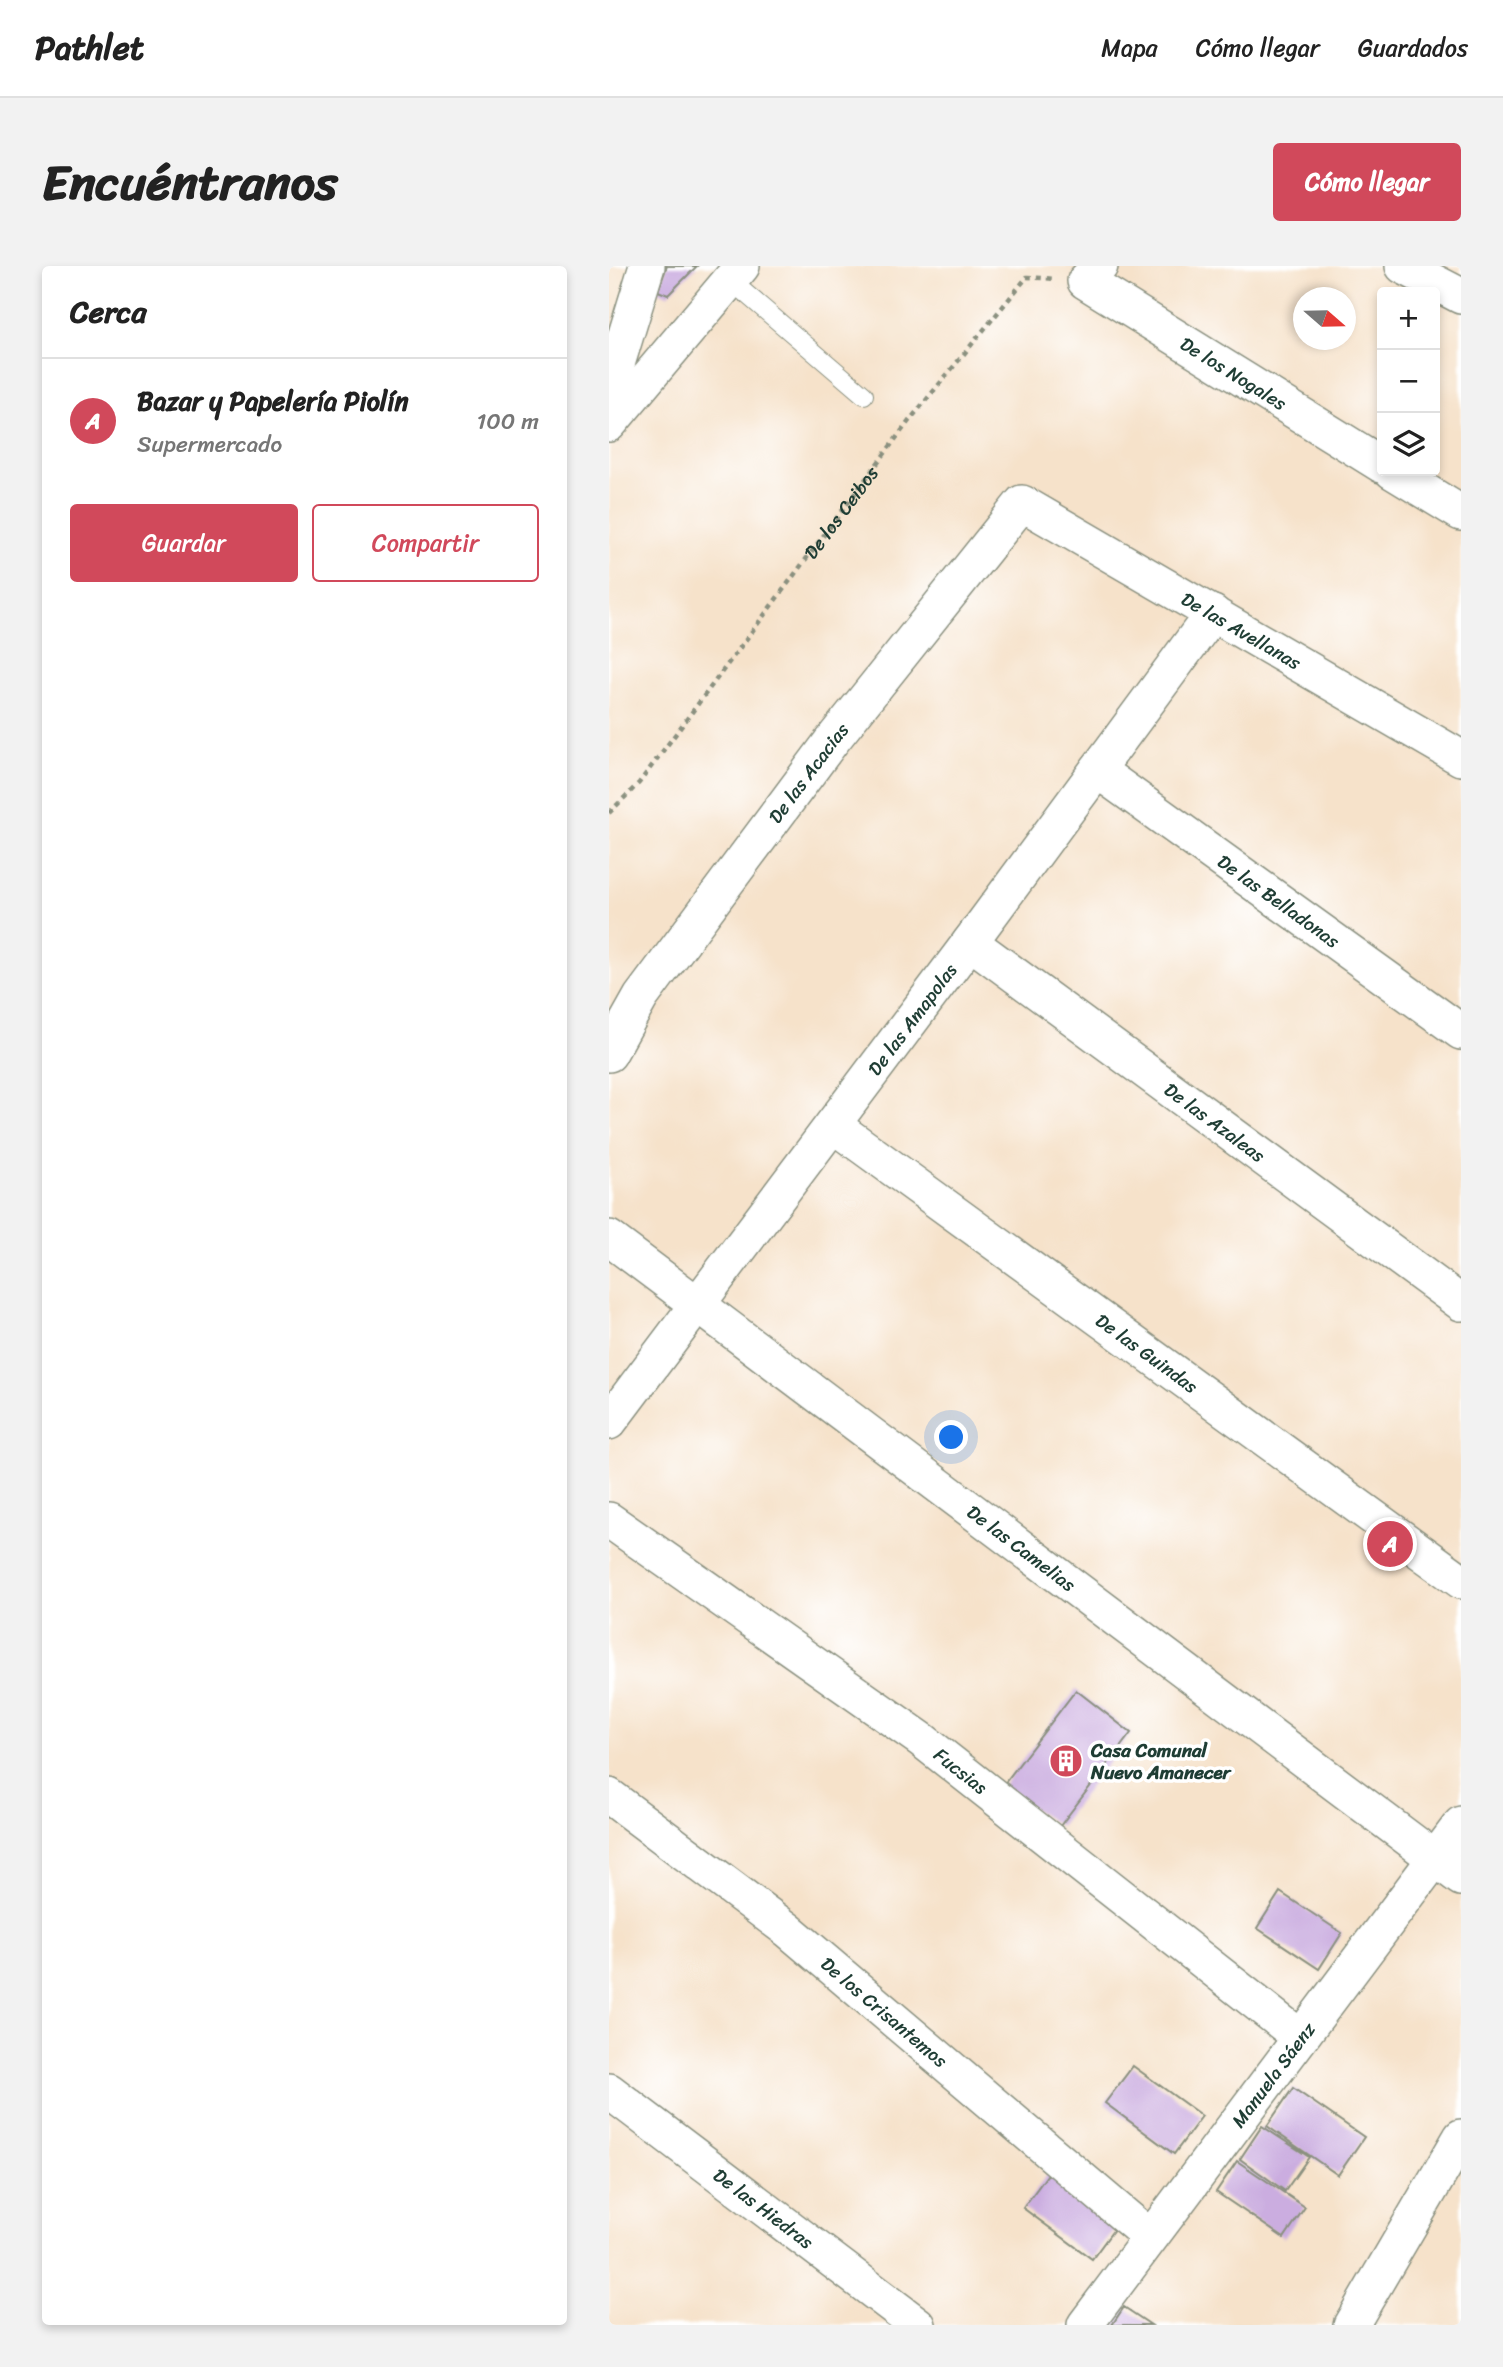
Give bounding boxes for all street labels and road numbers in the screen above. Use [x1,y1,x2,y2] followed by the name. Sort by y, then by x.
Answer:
[1173,328,1293,419] street label: De los Nogales
[795,459,887,567] street label: De los Ceibos
[1175,583,1308,679] street label: De las Avellanas
[760,715,858,831] street label: De las Acacias
[1210,846,1347,957] street label: De las Belladonas
[859,956,966,1083] street label: De las Amapolas
[1157,1074,1273,1171] street label: De las Azaleas
[1088,1305,1205,1402] street label: De las Guindas
[960,1496,1083,1601] street label: De las Camelias
[926,1739,995,1803] street label: Fucsias
[813,1948,955,2076] street label: De los Crisantemos
[1223,2014,1325,2135] street label: Manuela Sáenz
[706,2159,821,2258] street label: De las Hiedras

